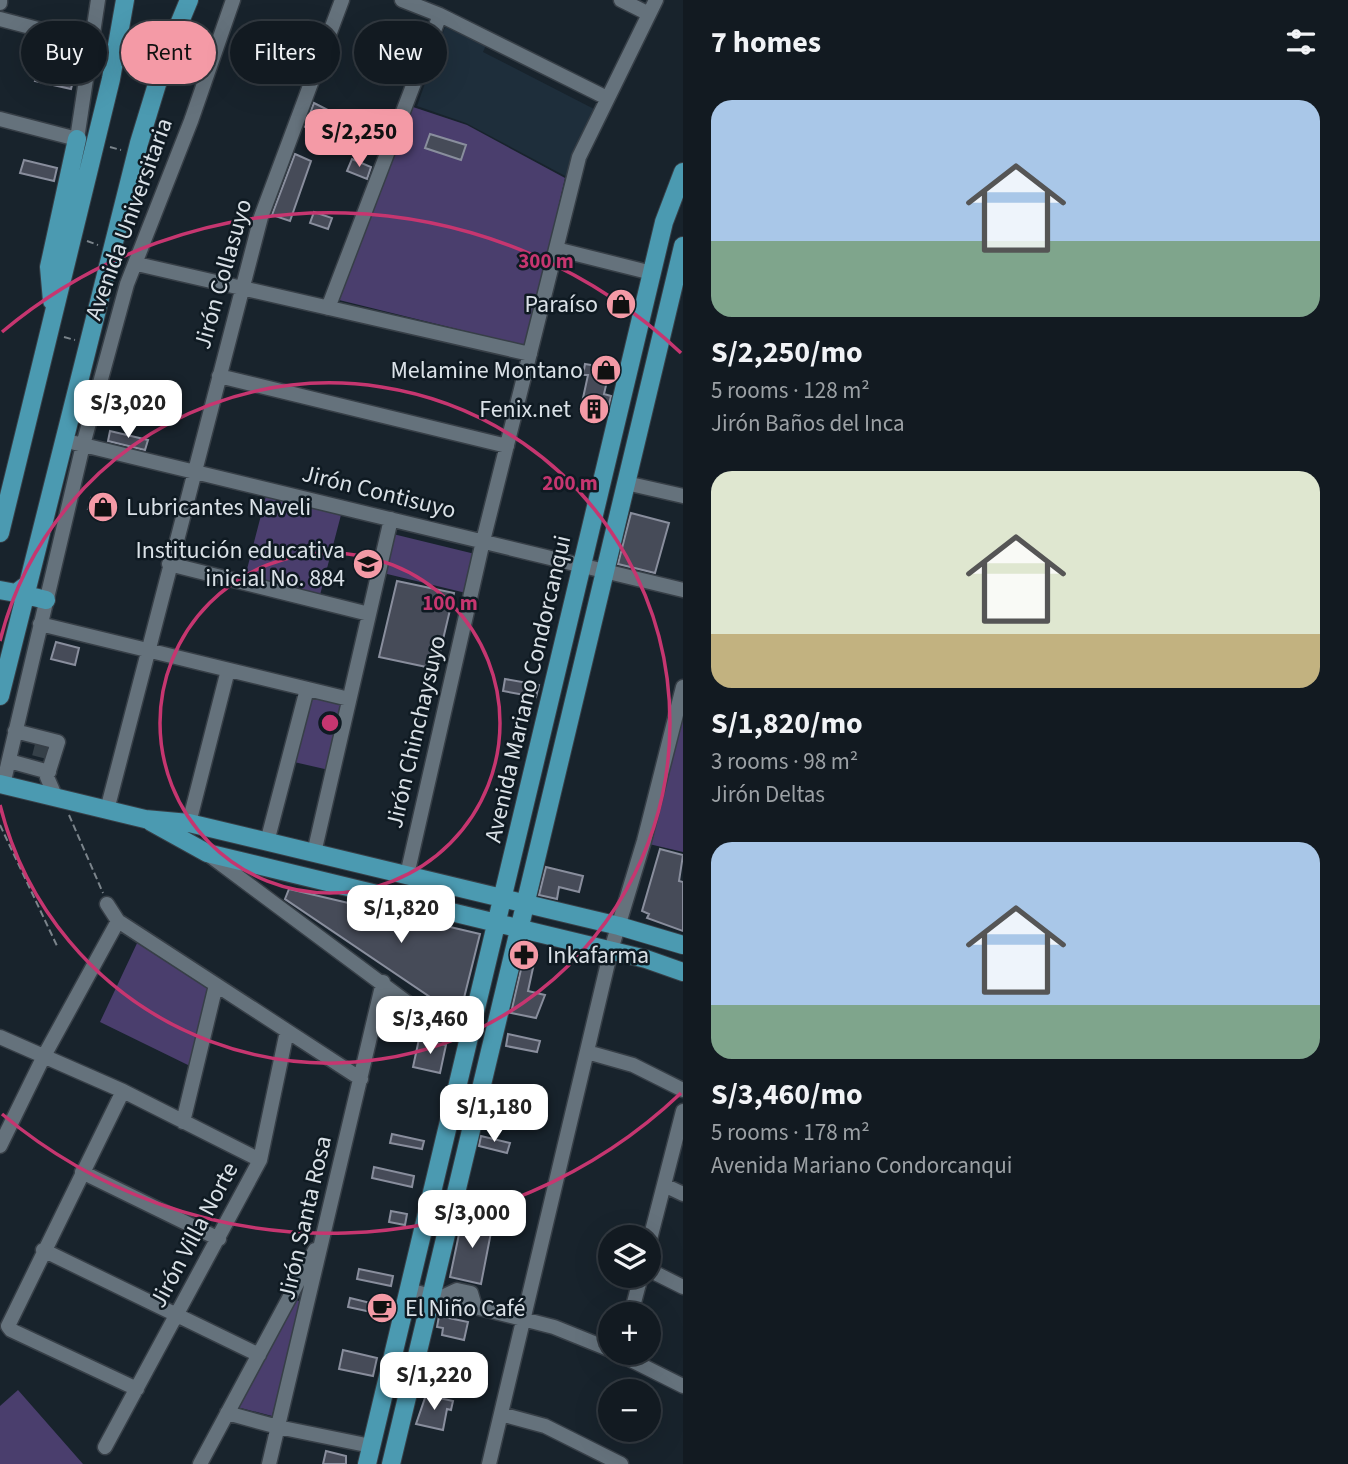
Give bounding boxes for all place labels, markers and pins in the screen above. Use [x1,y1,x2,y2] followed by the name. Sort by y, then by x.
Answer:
[294,110,424,169] pin: S/2,250
[525,287,598,322] place label: Paraíso
[604,287,638,321] shop icon: Paraíso
[390,353,583,388] place label: Melamine Montano
[589,353,623,387] shop icon: Melamine Montano
[63,380,193,440] pin: S/3,020
[479,392,571,427] place label: Fenix.net
[577,392,611,426] building icon: Fenix.net
[86,490,120,524] shop icon: Lubricantes Naveli
[126,490,311,525] place label: Lubricantes Naveli
[135,533,345,596] place label: Institución educativa inicial No. 884
[351,547,385,581] school or university icon: Institución educativa inicial No. 884
[318,711,342,735] centre of rings
[336,886,466,945] pin: S/1,820
[507,938,541,972] pharmacy icon: Inkafarma
[547,938,649,973] place label: Inkafarma
[365,996,495,1056] pin: S/3,460
[429,1084,559,1144] pin: S/1,180
[407,1190,537,1250] pin: S/3,000
[365,1291,399,1325] cafe icon: El Niño Café
[405,1291,525,1326] place label: El Niño Café
[369,1352,499,1412] pin: S/1,220

